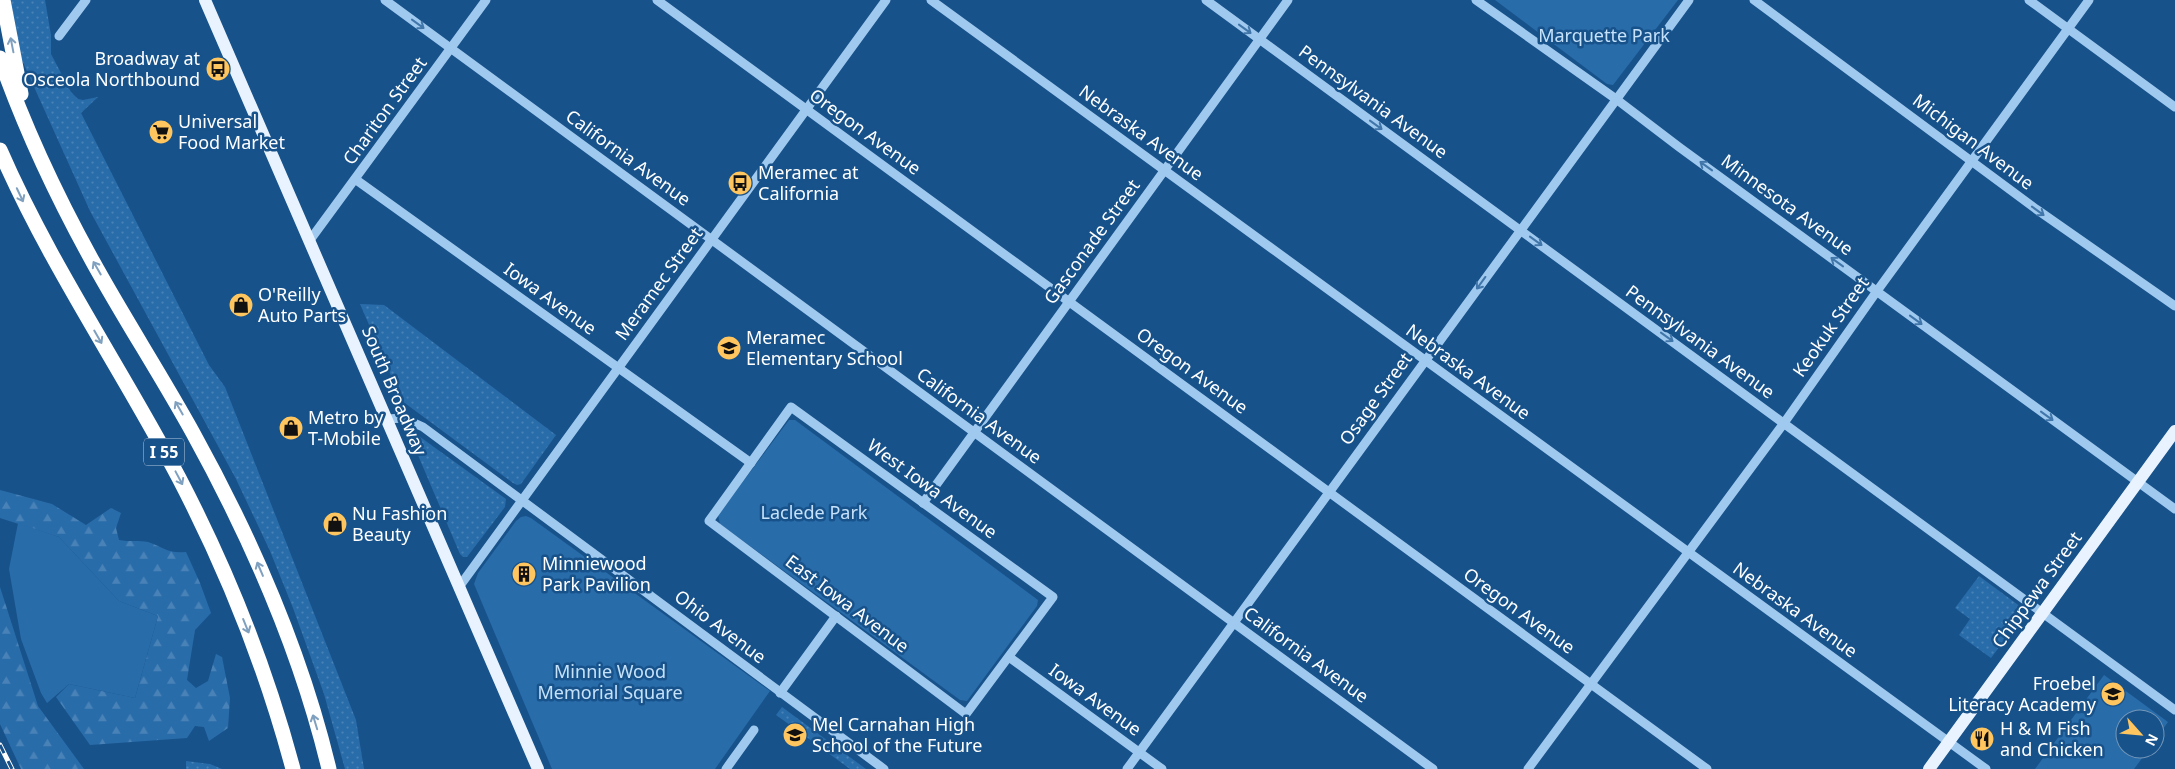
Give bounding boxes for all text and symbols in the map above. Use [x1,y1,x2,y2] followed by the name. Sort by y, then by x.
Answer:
[411,19,425,29] one-way arrow
[1238,23,1251,34] one-way arrow
[1538,23,1670,47] park label: Marquette Park
[6,38,16,54] one-way arrow
[1294,39,1453,163] street label: Pennsylvania Avenue
[23,46,200,91] place label: Broadway at Osceola Northbound
[337,51,432,169] street label: Chariton Street
[205,56,231,82] bus stop icon: Broadway at Osceola Northbound
[1075,79,1209,185] street label: Nebraska Avenue
[805,83,926,180] street label: Oregon Avenue
[1908,88,2039,195] street label: Michigan Avenue
[561,104,696,211] street label: California Avenue
[178,109,285,154] place label: Universal Food Market
[148,119,174,145] supermarket icon: Universal Food Market
[1369,119,1382,130] one-way arrow
[1717,148,1858,260] street label: Minnesota Avenue
[758,160,859,205] place label: Meramec at California
[1700,161,1713,172] one-way arrow
[727,170,753,196] bus stop icon: Meramec at California
[1038,174,1145,309] street label: Gasconade Street
[16,187,26,202] one-way arrow
[2031,205,2044,216] one-way arrow
[609,222,708,345] street label: Meramec Street
[1528,236,1542,246] one-way arrow
[500,257,602,340] street label: Iowa Avenue
[1830,257,1844,267] one-way arrow
[91,261,101,275] one-way arrow
[1787,271,1874,381] street label: Keokuk Street
[1476,276,1486,290] one-way arrow
[1621,279,1780,403] street label: Pennsylvania Avenue
[258,282,346,327] place label: O'Reilly Auto Parts
[228,292,254,318] shop icon: O'Reilly Auto Parts
[1909,315,1923,325] one-way arrow
[1402,318,1536,424] street label: Nebraska Avenue
[357,322,433,460] street label: South Broadway
[1132,322,1253,419] street label: Oregon Avenue
[746,325,903,370] place label: Meramec Elementary School
[93,330,103,344] one-way arrow
[1660,332,1674,342] one-way arrow
[716,335,742,361] school or university icon: Meramec Elementary School
[1333,347,1417,450] street label: Osage Street
[912,362,1047,469] street label: California Avenue
[173,402,183,416] one-way arrow
[308,405,384,450] place label: Metro by T-Mobile
[2040,411,2054,421] one-way arrow
[278,415,304,441] shop icon: Metro by T-Mobile
[863,433,1002,543] street label: West Iowa Avenue
[144,438,184,466] road number: I 55
[174,471,184,486] one-way arrow
[761,500,868,524] park label: Laclede Park
[352,501,447,546] place label: Nu Fashion Beauty
[322,511,348,537] shop icon: Nu Fashion Beauty
[1986,526,2087,652] street label: Chippewa Street
[781,549,914,658] street label: East Iowa Avenue
[542,551,651,596] place label: Minniewood Park Pavilion
[1729,556,1863,662] street label: Nebraska Avenue
[511,561,537,587] building icon: Minniewood Park Pavilion
[254,562,264,577] one-way arrow
[1459,562,1580,659] street label: Oregon Avenue
[670,584,771,668] street label: Ohio Avenue
[1239,601,1374,708] street label: California Avenue
[242,618,252,633] one-way arrow
[1045,658,1147,741] street label: Iowa Avenue
[537,659,683,704] park label: Minnie Wood Memorial Square
[1948,671,2097,716] place label: Froebel Literacy Academy
[2100,681,2126,707] school or university icon: Froebel Literacy Academy
[2115,709,2165,759] north arrow
[812,712,982,757] place label: Mel Carnahan High School of the Future
[310,714,320,730] one-way arrow
[2000,716,2104,761] place label: H & M Fish and Chicken
[782,722,808,748] school or university icon: Mel Carnahan High School of the Future
[1969,726,1995,752] restaurant icon: H & M Fish and Chicken
[2141,731,2163,750] text: N

